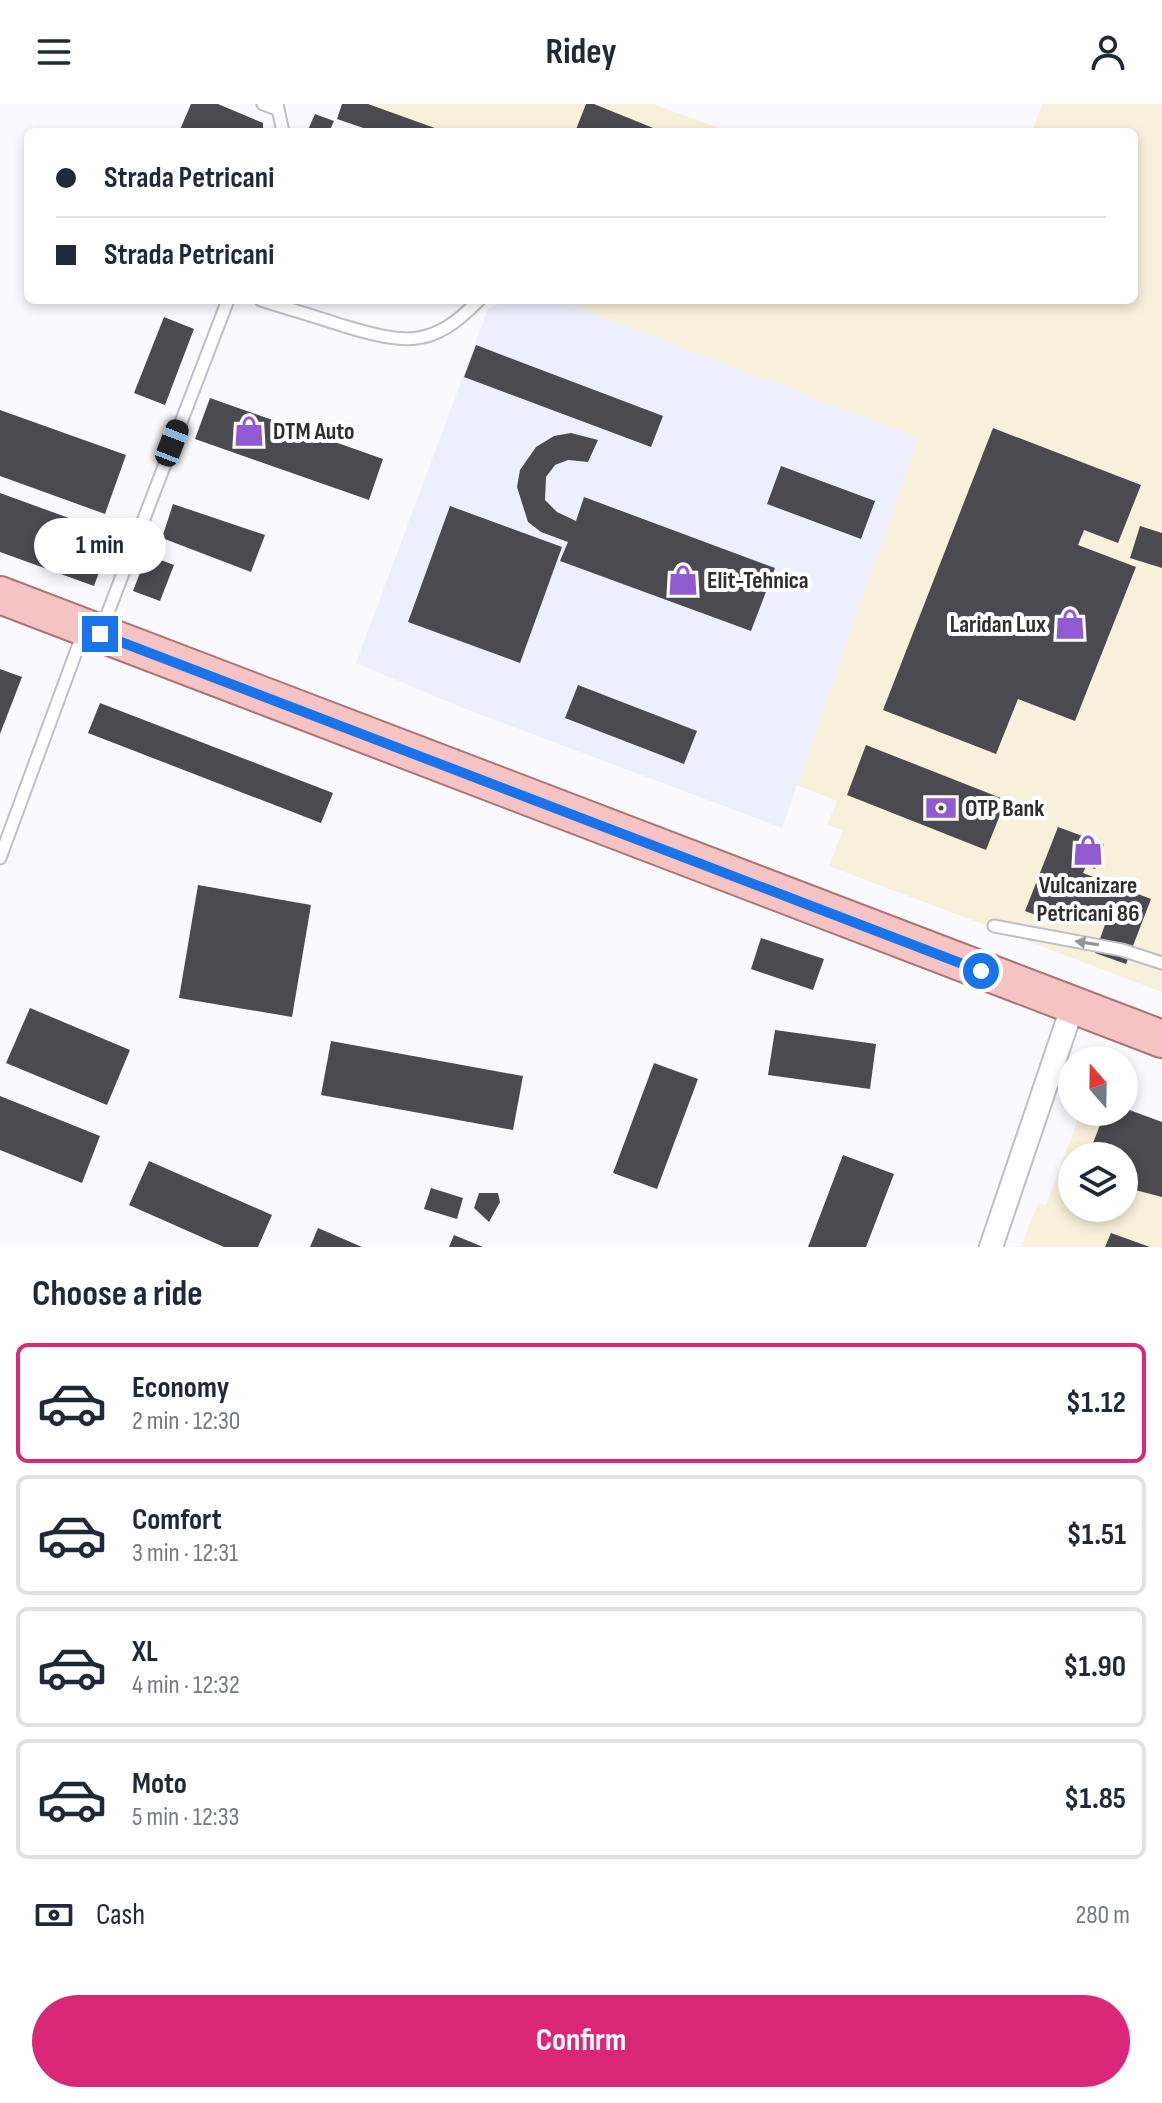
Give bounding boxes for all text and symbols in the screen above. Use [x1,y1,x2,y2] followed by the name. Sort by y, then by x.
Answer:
[32,30,76,74] icon: menu
[1086,30,1130,74] icon: person
[546,31,616,74] text: Ridey
[104,160,274,196] text: Strada Petricani
[104,237,274,273] text: Strada Petricani
[232,414,266,448] shop icon: DTM Auto
[152,416,192,470] car
[273,417,355,446] place label: DTM Auto
[34,518,166,574] callout: 1 min
[76,530,124,561] text: 1 min
[666,563,700,597] shop icon: Elit-Tehnica
[707,566,809,595] place label: Elit-Tehnica
[1053,607,1087,641] shop icon: Laridan Lux
[950,610,1046,639] place label: Laridan Lux
[82,616,118,652] route end
[924,791,958,825] bank icon: OTP Bank
[965,794,1044,823] place label: OTP Bank
[1071,833,1105,867] shop icon: Vulcanizare Petricani 86
[1037,871,1139,928] place label: Vulcanizare Petricani 86
[1074,936,1099,949] one-way arrow
[963,953,999,989] route start
[1058,1046,1138,1126] north arrow
[1058,1046,1138,1222] map controls
[1058,1142,1138,1222] button: layers
[32,1273,203,1316] text: Choose a ride
[36,1367,108,1439] icon: car
[132,1370,229,1406] text: Economy
[1066,1385,1126,1421] text: $1.12
[132,1406,240,1437] text: 2 min · 12:30
[36,1499,108,1571] icon: car
[132,1502,222,1538] text: Comfort
[1066,1517,1126,1553] text: $1.51
[132,1538,238,1569] text: 3 min · 12:31
[36,1631,108,1703] icon: car
[132,1634,158,1670] text: XL
[1063,1649,1126,1685] text: $1.90
[132,1670,240,1701] text: 4 min · 12:32
[36,1763,108,1835] icon: car
[132,1766,187,1802] text: Moto
[1064,1781,1126,1817] text: $1.85
[132,1802,239,1833] text: 5 min · 12:33
[32,1893,76,1937] icon: cash
[96,1897,145,1933] text: Cash
[1075,1900,1130,1931] text: 280 m
[32,1995,1130,2087] button: Confirm

